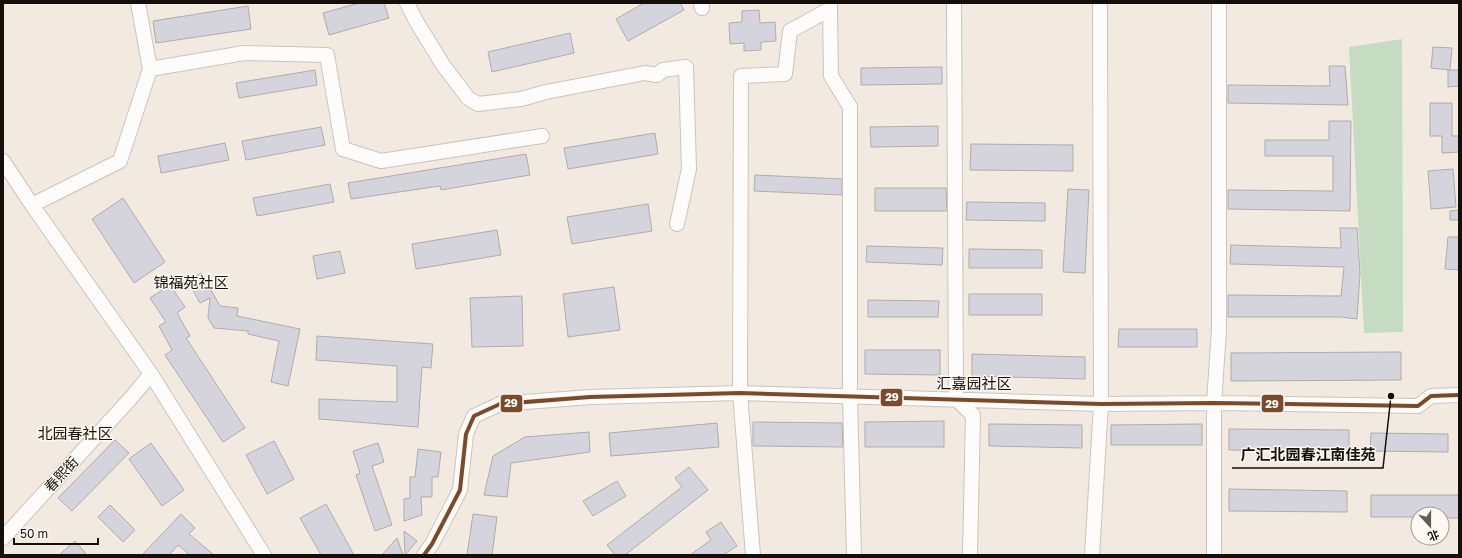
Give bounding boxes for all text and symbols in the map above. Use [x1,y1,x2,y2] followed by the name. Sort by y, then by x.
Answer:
[153,273,229,291] district label: 锦福苑社区
[936,374,1012,392] district label: 汇嘉园社区
[880,388,903,407] line badge: 29
[885,390,899,403] text: 29
[500,394,523,413] line badge: 29
[1261,394,1284,413] line badge: 29
[504,396,518,409] text: 29
[1265,397,1279,410] text: 29
[37,424,113,442] district label: 北园春社区
[1232,441,1383,468] callout: 广汇北园春江南佳苑
[1240,445,1376,463] text: 广汇北园春江南佳苑
[40,453,82,495] street label: 春熙街
[1410,506,1450,546] north arrow
[14,520,98,546] scale bar
[20,526,48,541] text: 50 m
[1426,528,1441,544] text: 北

